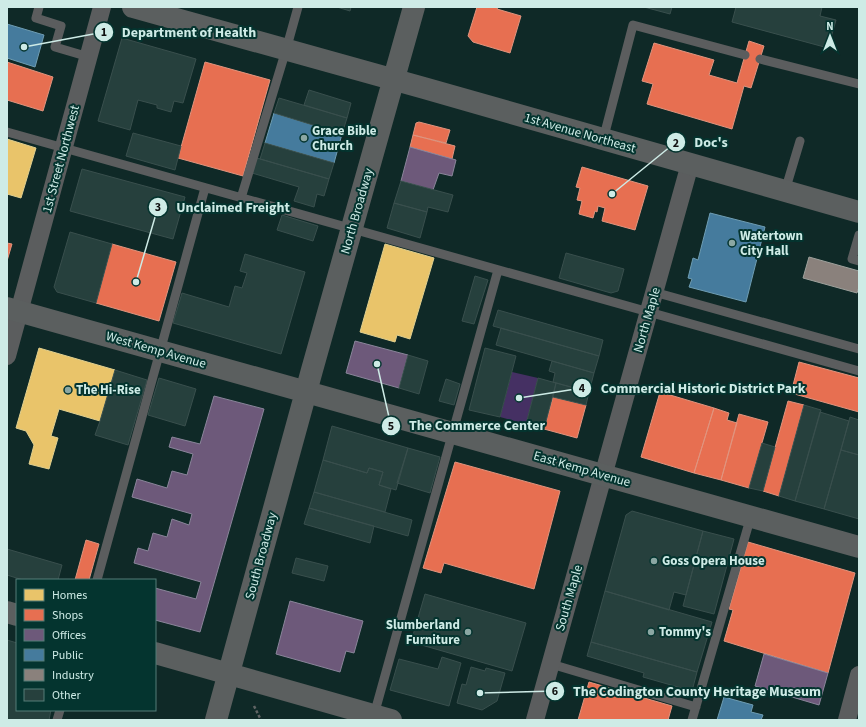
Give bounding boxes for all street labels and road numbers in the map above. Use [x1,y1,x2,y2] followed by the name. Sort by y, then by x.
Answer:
[38,103,84,215] street label: 1st Street Northwest
[522,108,638,158] street label: 1st Avenue Northeast
[336,166,378,256] street label: North Broadway
[629,285,665,355] street label: North Maple
[104,327,208,373] street label: West Kemp Avenue
[531,447,633,491] street label: East Kemp Avenue
[241,510,281,602] street label: South Broadway
[551,563,587,633] street label: South Maple

